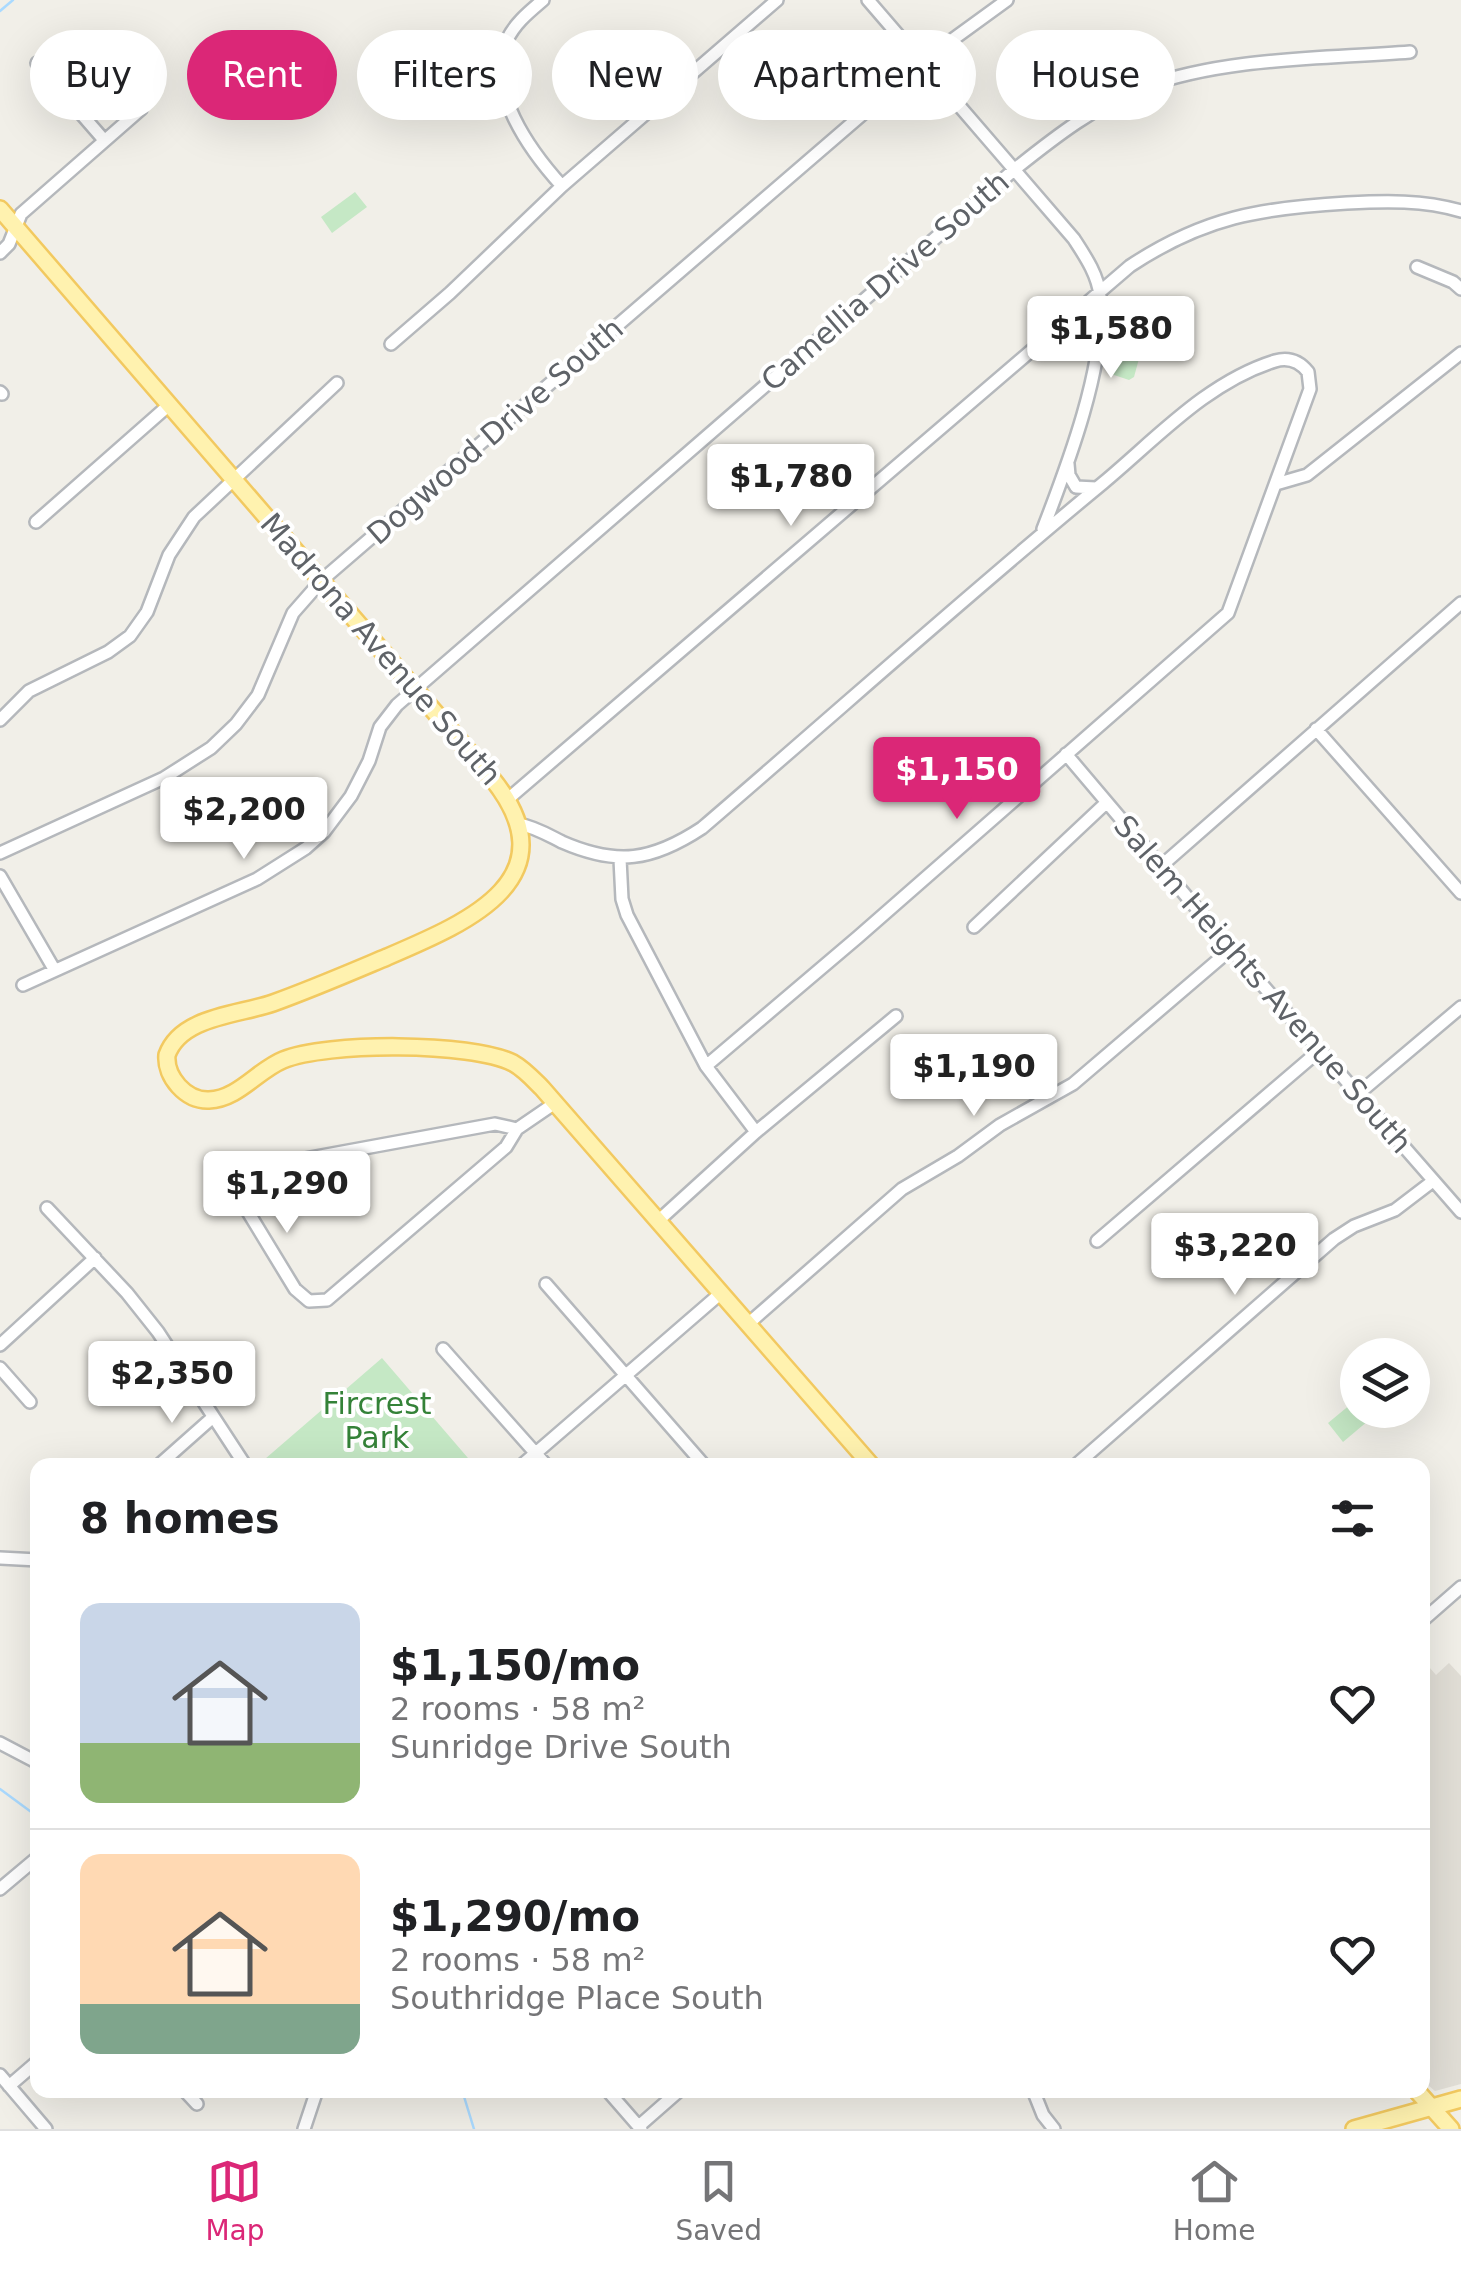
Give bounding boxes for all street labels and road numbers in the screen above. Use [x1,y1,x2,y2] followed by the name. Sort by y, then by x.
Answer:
[754,164,1016,398] street label: Camellia Drive South
[360,311,630,551] street label: Dogwood Drive South
[253,506,509,792] street label: Madrona Avenue South
[1107,808,1419,1160] street label: Salem Heights Avenue South

